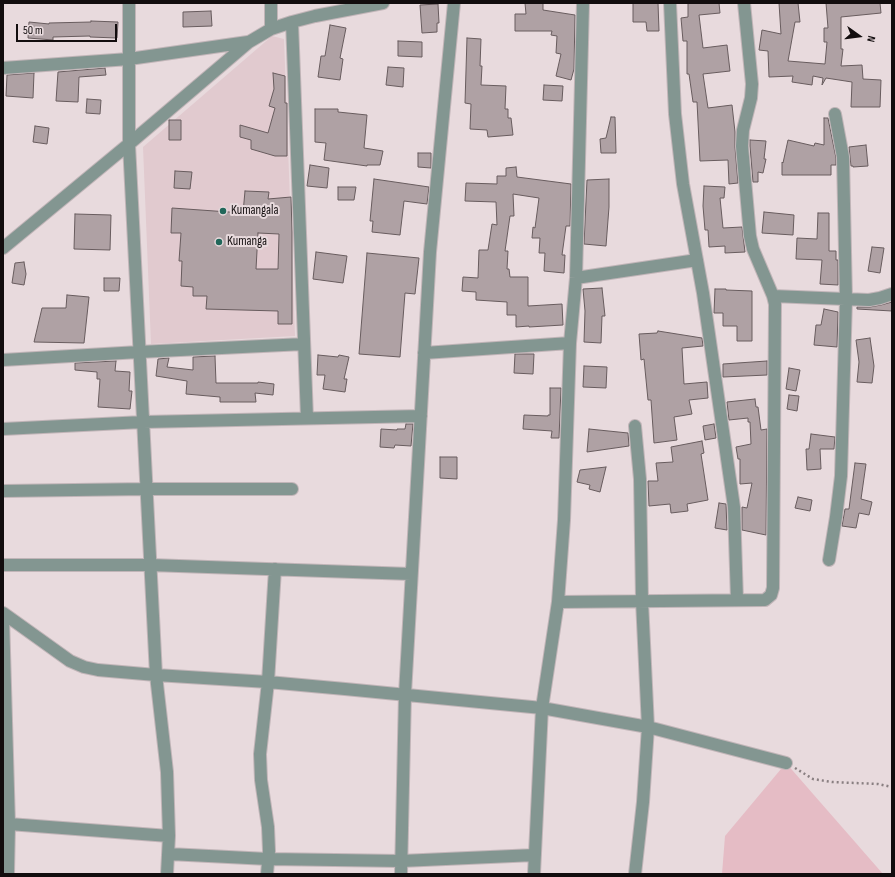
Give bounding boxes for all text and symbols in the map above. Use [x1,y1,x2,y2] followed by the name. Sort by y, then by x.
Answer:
[18,16,119,42] scale bar
[839,16,879,56] north arrow
[23,23,43,38] text: 50 m
[864,35,878,43] text: N
[231,203,279,219] place label: Kumangala
[218,206,228,216] marker: Kumangala
[227,234,267,250] place label: Kumanga
[214,237,224,247] marker: Kumanga

